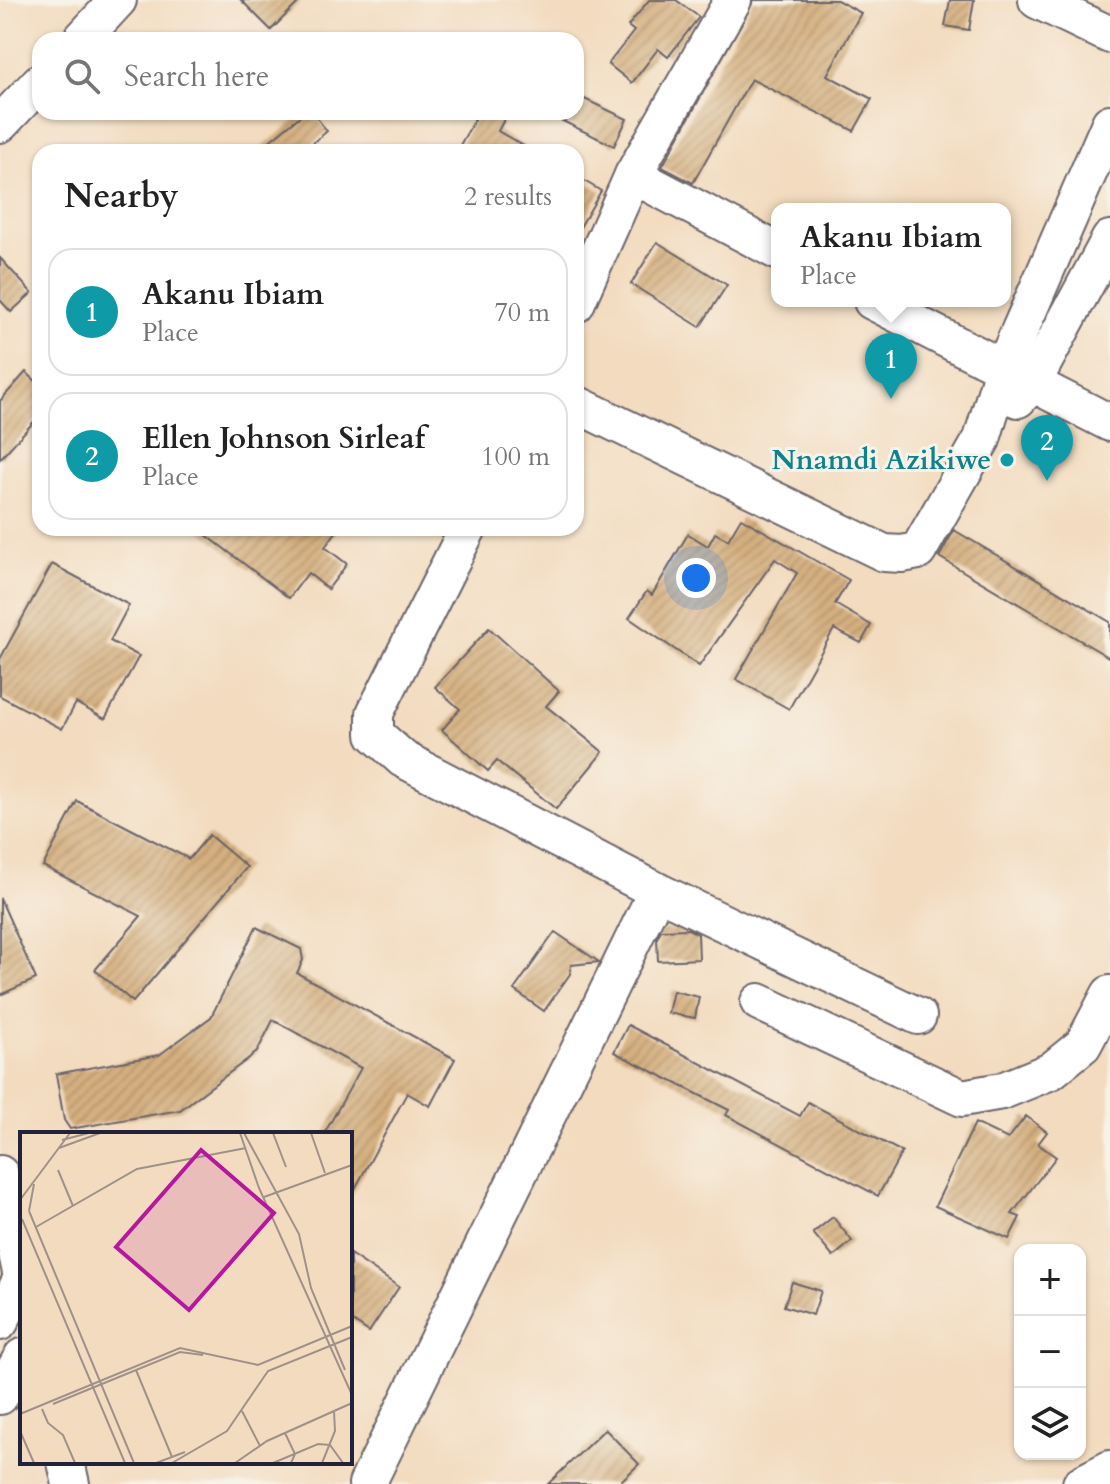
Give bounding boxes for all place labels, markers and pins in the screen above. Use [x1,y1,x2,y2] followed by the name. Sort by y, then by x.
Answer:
[865,333,917,399] pin: 1
[1021,415,1073,481] pin: 2
[772,441,991,479] place label: Nnamdi Azikiwe
[998,451,1016,469] marker: Nnamdi Azikiwe

